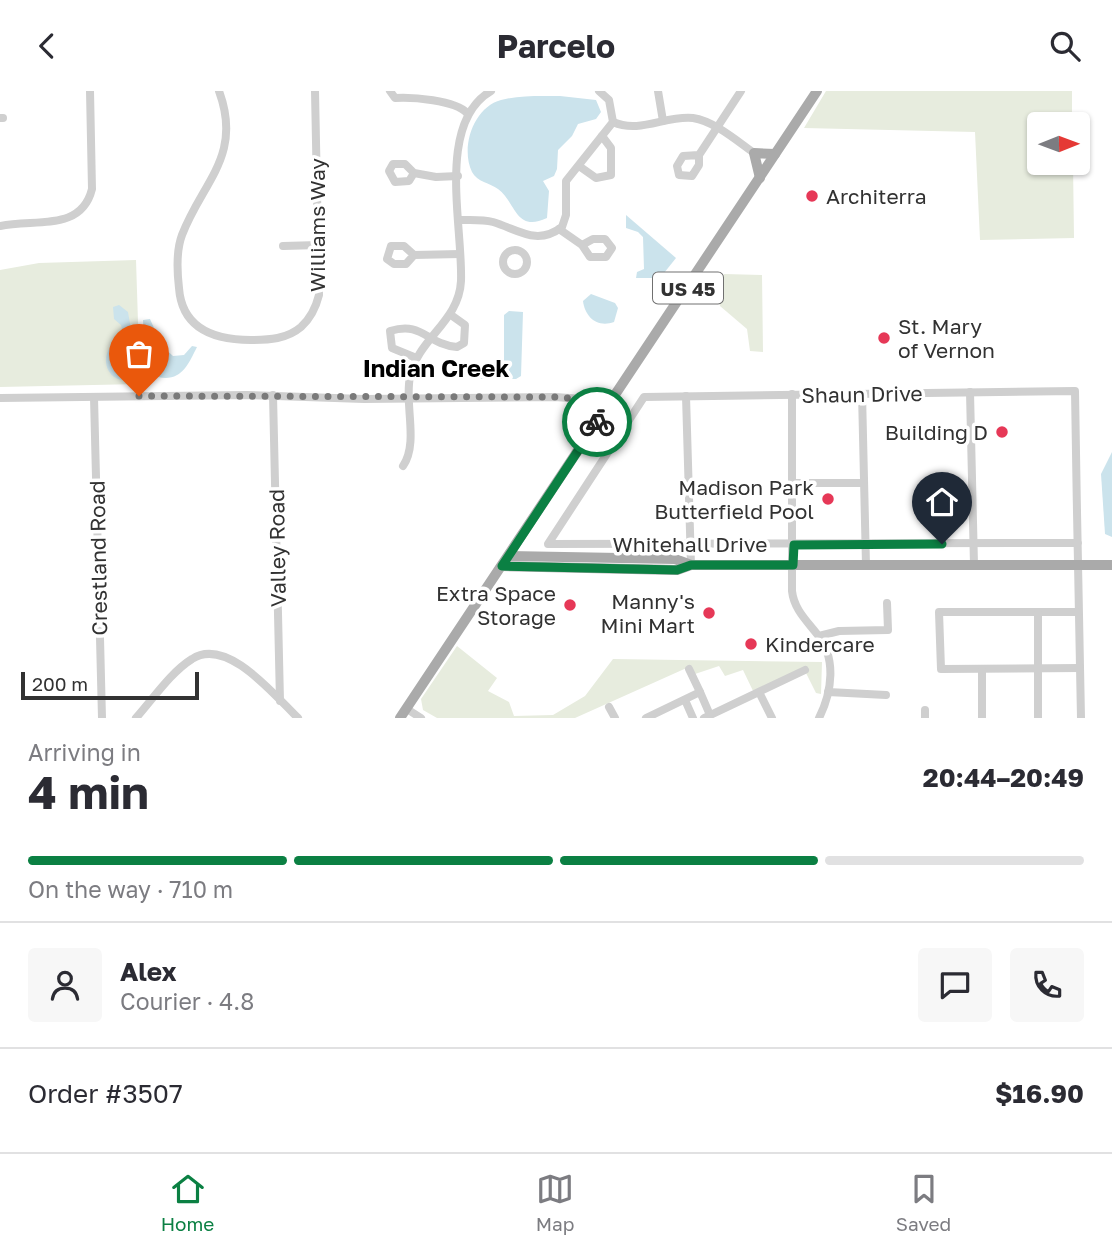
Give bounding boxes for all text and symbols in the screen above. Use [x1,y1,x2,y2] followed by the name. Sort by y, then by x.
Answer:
[28,27,66,65] icon: back
[497,27,615,65] text: Parcelo
[1046,27,1084,65] icon: search
[1027,112,1090,175] north arrow
[1027,112,1090,175] map controls
[304,158,330,292] street label: Williams Way
[826,183,927,209] place label: Architerra
[804,188,820,204] marker: Architerra
[653,273,723,303] road number: US 45
[898,313,995,363] place label: St. Mary of Vernon
[109,324,169,396] pin
[876,330,892,346] marker: St. Mary of Vernon
[120,335,158,373] icon: bag
[363,353,509,382] district label: Indian Creek
[801,380,923,408] street label: Shaun Drive
[562,387,632,457] courier
[578,403,616,441] icon: bike
[885,419,988,445] place label: Building D
[994,424,1010,440] marker: Building D
[912,472,972,544] pin
[654,474,814,524] place label: Madison Park Butterfield Pool
[84,480,112,636] street label: Crestland Road
[923,483,961,521] icon: home
[263,489,291,607] street label: Valley Road
[820,491,836,507] marker: Madison Park Butterfield Pool
[613,531,767,557] street label: Whitehall Drive
[436,580,556,630] place label: Extra Space Storage
[601,588,695,638] place label: Manny's Mini Mart
[562,597,578,613] marker: Extra Space Storage
[701,605,717,621] marker: Manny's Mini Mart
[765,631,875,657] place label: Kindercare
[743,636,759,652] marker: Kindercare
[21,669,200,701] scale bar
[32,672,88,695] text: 200 m
[28,738,141,766] text: Arriving in
[923,762,1084,793] text: 20:44–20:49
[28,764,149,819] text: 4 min
[28,875,233,903] text: On the way · 710 m
[28,948,102,1022] button: person
[918,948,992,1022] button: chat
[1010,948,1084,1022] button: phone
[120,956,177,987] text: Alex
[120,987,254,1015] text: Courier · 4.8
[28,1078,183,1109] text: Order #3507
[995,1078,1084,1109] text: $16.90
[161,1170,214,1235] tab: Home
[536,1170,574,1235] tab: Map
[896,1170,951,1235] tab: Saved

